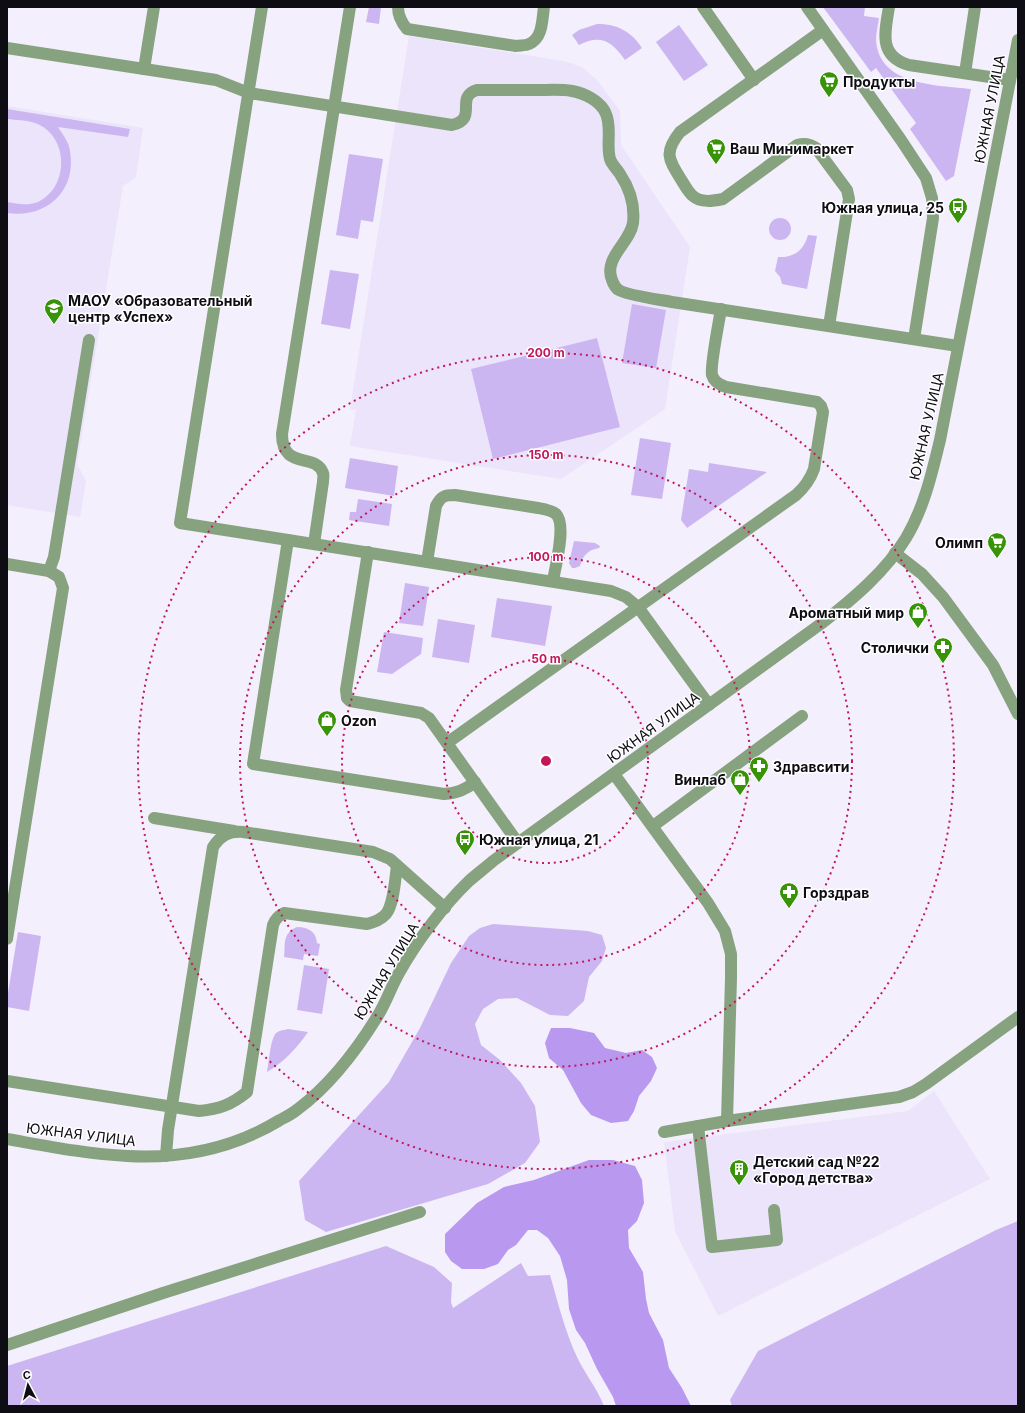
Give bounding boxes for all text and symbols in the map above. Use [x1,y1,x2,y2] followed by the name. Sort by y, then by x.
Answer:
[970,53,1008,165] street label: ЮЖНАЯ УЛИЦА
[818,70,840,98] supermarket icon: Продукты
[843,73,915,90] place label: Продукты
[705,137,727,165] supermarket icon: Ваш Минимаркет
[730,140,854,157] place label: Ваш Минимаркет
[947,196,969,224] bus stop icon: Южная улица, 25
[821,199,944,216] place label: Южная улица, 25
[68,292,252,325] place label: МАОУ «Образовательный центр «Успех»
[43,297,65,325] school or university icon: МАОУ «Образовательный центр «Успех»
[527,345,565,360] text: 200 m
[905,370,947,482] street label: ЮЖНАЯ УЛИЦА
[529,447,563,462] text: 150 m
[986,531,1008,559] supermarket icon: Олимп
[935,534,983,551] place label: Олимп
[528,549,564,564] text: 100 m
[907,601,929,629] shop icon: Ароматный мир
[788,604,904,621] place label: Ароматный мир
[932,636,954,664] pharmacy icon: Столички
[861,639,929,656] place label: Столички
[531,651,561,666] text: 50 m
[603,688,703,766] street label: ЮЖНАЯ УЛИЦА
[316,709,338,737] shop icon: Ozon
[341,712,377,729] place label: Ozon
[539,754,553,768] centre of rings
[748,755,770,783] pharmacy icon: Здравсити
[773,758,849,775] place label: Здравсити
[729,768,751,796] shop icon: Винлаб
[674,771,726,788] place label: Винлаб
[454,828,476,856] bus stop icon: Южная улица, 21
[479,831,599,848] place label: Южная улица, 21
[778,881,800,909] pharmacy icon: Горздрав
[803,884,869,901] place label: Горздрав
[350,919,422,1023] street label: ЮЖНАЯ УЛИЦА
[25,1119,137,1149] street label: ЮЖНАЯ УЛИЦА
[753,1153,880,1186] place label: Детский сад №22 «Город детства»
[728,1158,750,1186] building icon: Детский сад №22 «Город детства»
[8,1365,48,1405] north arrow
[22,1368,32,1383] text: С

